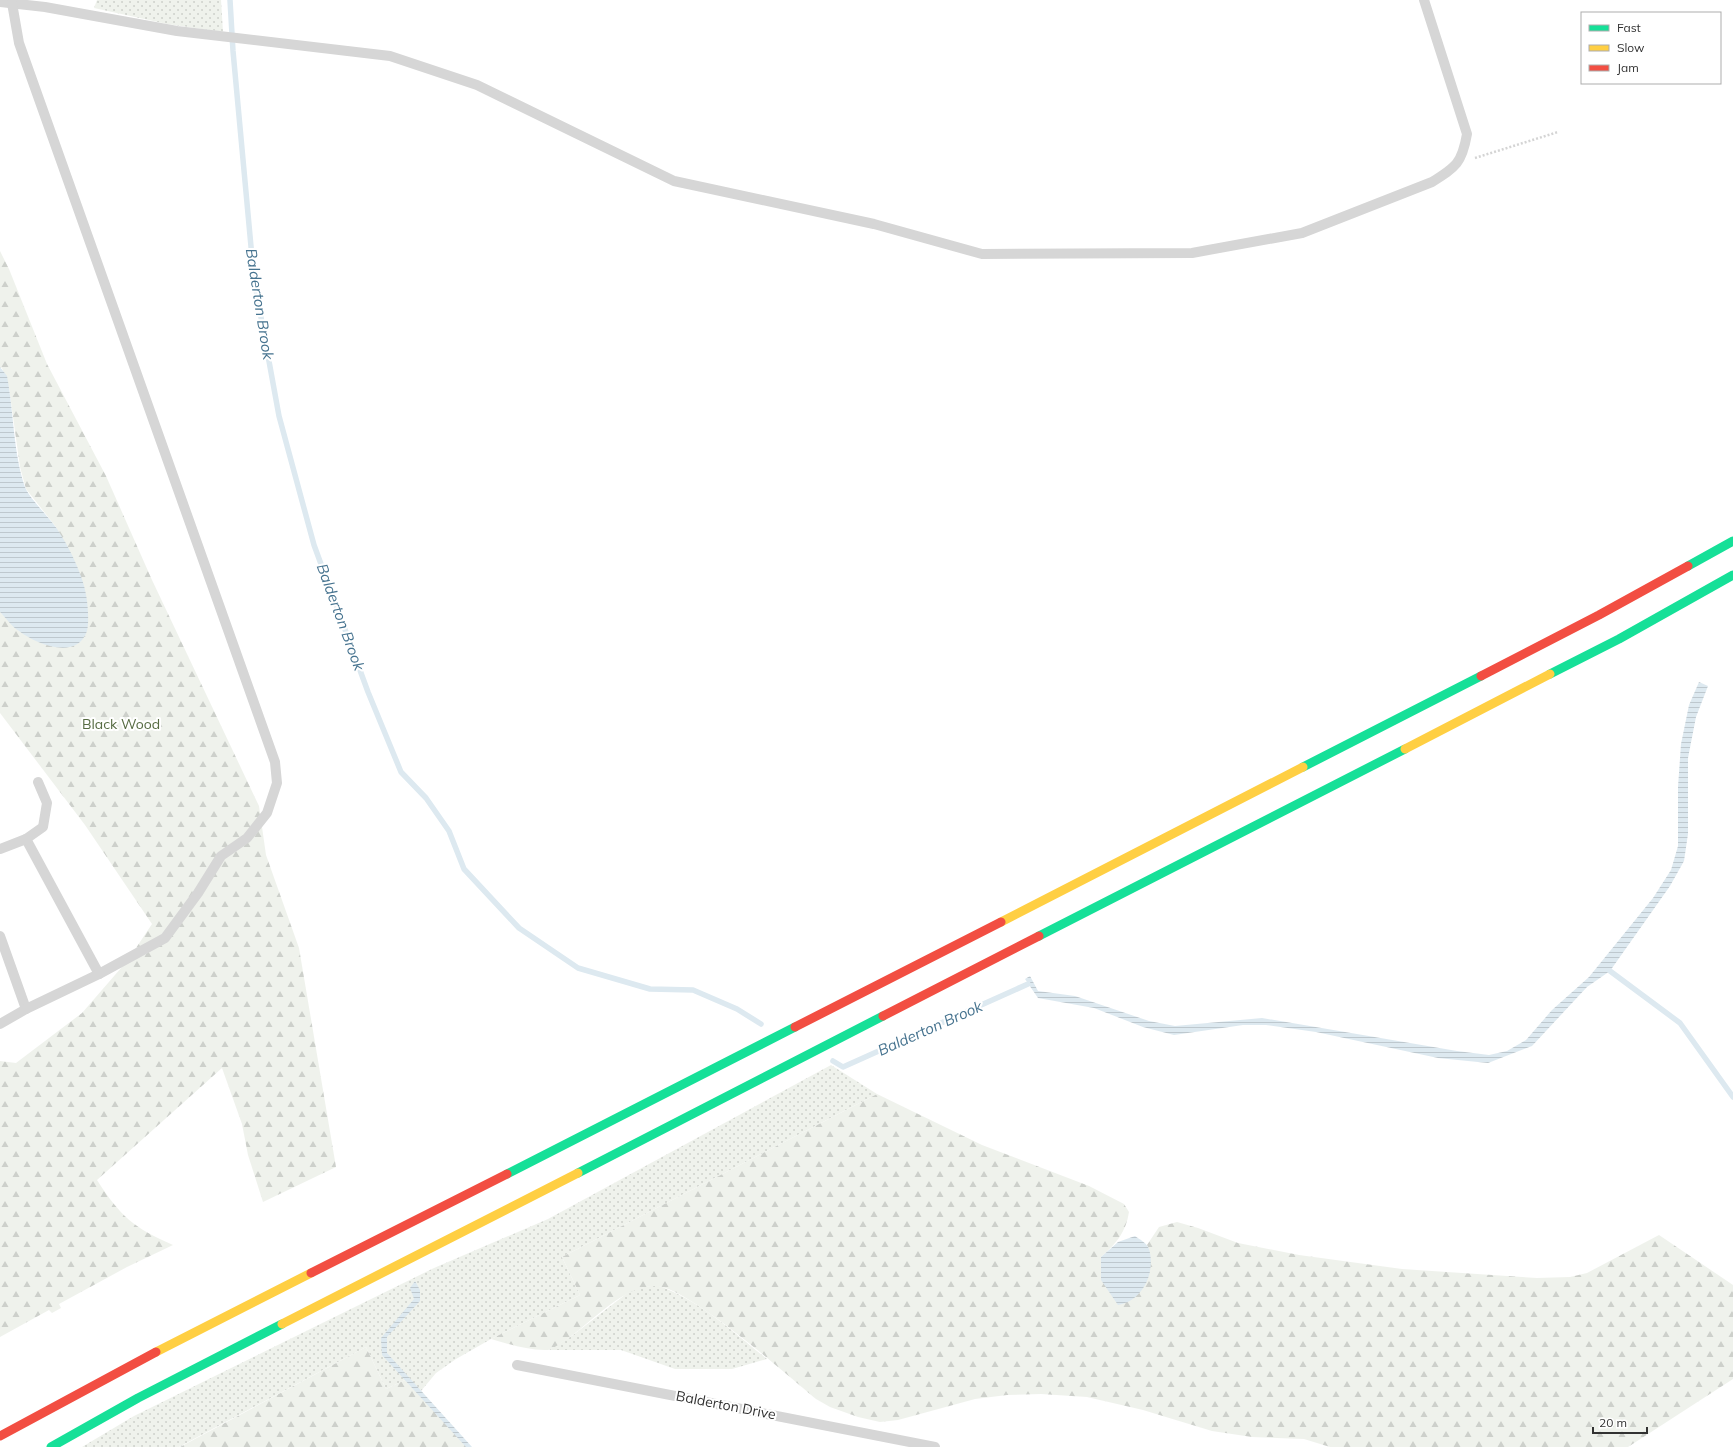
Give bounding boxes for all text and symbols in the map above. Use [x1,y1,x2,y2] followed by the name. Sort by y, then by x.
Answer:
[1581,12,1721,84] legend
[1617,20,1641,35] text: Fast
[1617,40,1645,55] text: Slow
[1617,60,1639,75] text: Jam
[242,247,278,362] water label: Balderton Brook
[313,561,370,674] water label: Balderton Brook
[82,715,160,733] park label: Black Wood
[875,996,986,1060] water label: Balderton Brook
[675,1387,777,1423] street label: Balderton Drive
[1593,1409,1647,1435] scale bar
[1599,1415,1627,1430] text: 20 m

